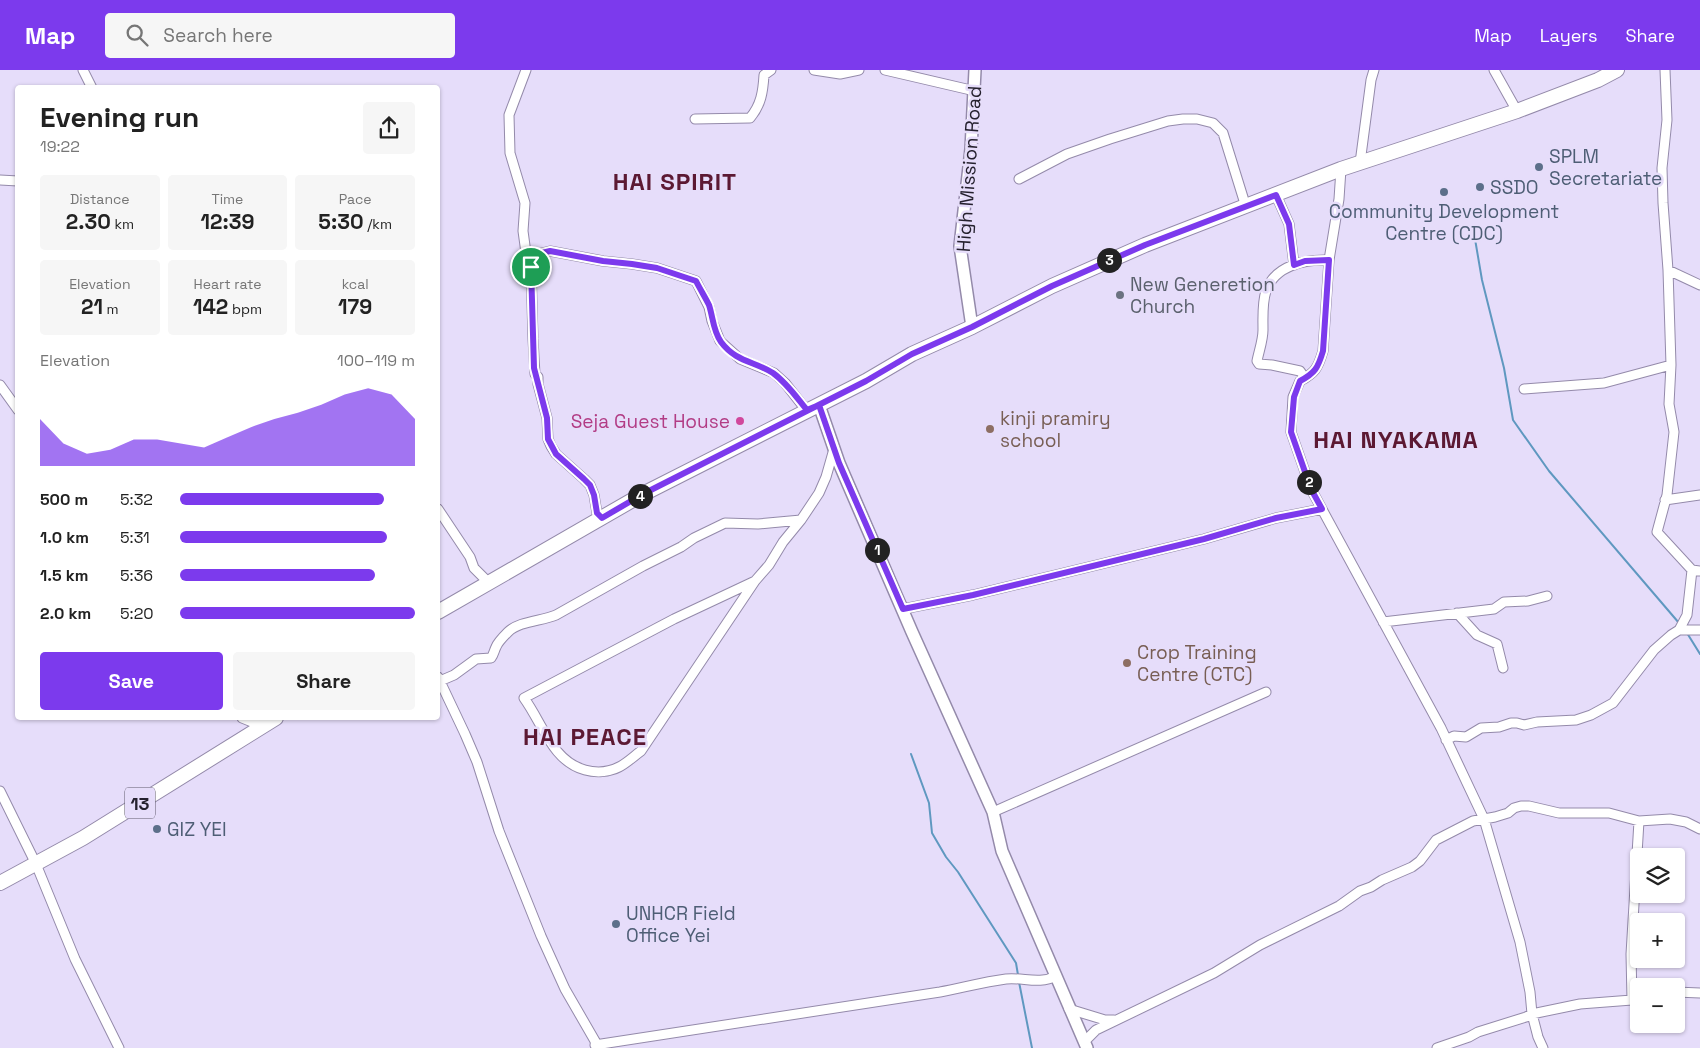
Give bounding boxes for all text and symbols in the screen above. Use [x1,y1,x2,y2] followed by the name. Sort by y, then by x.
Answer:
[105,13,455,58] search box
[25,20,75,51] text: Map
[123,21,151,49] icon: search
[163,23,273,48] text: Search here
[1474,24,1512,47] text: Map
[1540,24,1597,47] text: Layers
[1625,24,1675,47] text: Share
[951,85,987,253] street label: High Mission Road
[40,99,199,135] text: Evening run
[363,102,415,154] button: share
[40,136,80,157] text: 19:22
[1549,144,1662,191] place label: SPLM Secretariate
[1533,161,1545,173] marker: SPLM Secretariate
[613,166,737,197] district label: HAI SPIRIT
[1490,175,1539,200] place label: SSDO
[1474,181,1486,193] marker: SSDO
[1438,186,1450,198] marker: Community Development Centre (CDC)
[70,190,130,208] text: Distance
[212,190,243,208] text: Time
[339,190,372,208] text: Pace
[1329,199,1559,246] place label: Community Development Centre (CDC)
[66,208,111,235] text: 2.30
[201,208,254,235] text: 12:39
[318,208,364,235] text: 5:30
[111,215,134,233] text: km
[364,215,392,233] text: /km
[510,246,552,288] pin
[1096,248,1122,272] pin: 3
[1105,251,1114,269] text: 3
[517,253,545,281] icon: arrive
[1130,272,1275,319] place label: New Generetion Church
[69,275,131,293] text: Elevation
[194,275,261,293] text: Heart rate
[342,275,369,293] text: kcal
[1114,289,1126,301] marker: New Generetion Church
[81,293,103,320] text: 21
[193,293,228,320] text: 142
[338,293,372,320] text: 179
[103,300,119,318] text: m
[228,300,262,318] text: bpm
[40,350,110,371] text: Elevation
[337,350,415,371] text: 100–119 m
[1000,406,1111,453] place label: kinji pramiry school
[571,409,730,434] place label: Seja Guest House
[734,415,746,427] marker: Seja Guest House
[984,423,996,435] marker: kinji pramiry school
[1313,424,1479,455] district label: HAI NYAKAMA
[1296,470,1322,494] pin: 2
[1305,473,1314,491] text: 2
[628,484,652,508] pin: 4
[636,487,645,505] text: 4
[40,489,88,510] text: 500 m
[120,489,153,510] text: 5:32
[40,527,89,548] text: 1.0 km
[120,527,150,548] text: 5:31
[864,538,890,562] pin: 1
[874,541,881,559] text: 1
[40,565,88,586] text: 1.5 km
[120,565,153,586] text: 5:36
[40,603,91,624] text: 2.0 km
[120,603,154,624] text: 5:20
[1137,640,1257,687] place label: Crop Training Centre (CTC)
[40,652,223,710] button: Save
[233,652,415,710] button: Share
[1121,657,1133,669] marker: Crop Training Centre (CTC)
[523,721,647,752] district label: HAI PEACE
[125,788,155,818] road number: 13
[167,817,227,842] place label: GIZ YEI
[151,823,163,835] marker: GIZ YEI
[1630,848,1685,1033] map controls
[1630,848,1685,903] button: layers
[626,901,736,948] place label: UNHCR Field Office Yei
[1630,913,1685,968] button: +
[610,918,622,930] marker: UNHCR Field Office Yei
[1630,978,1685,1033] button: −

